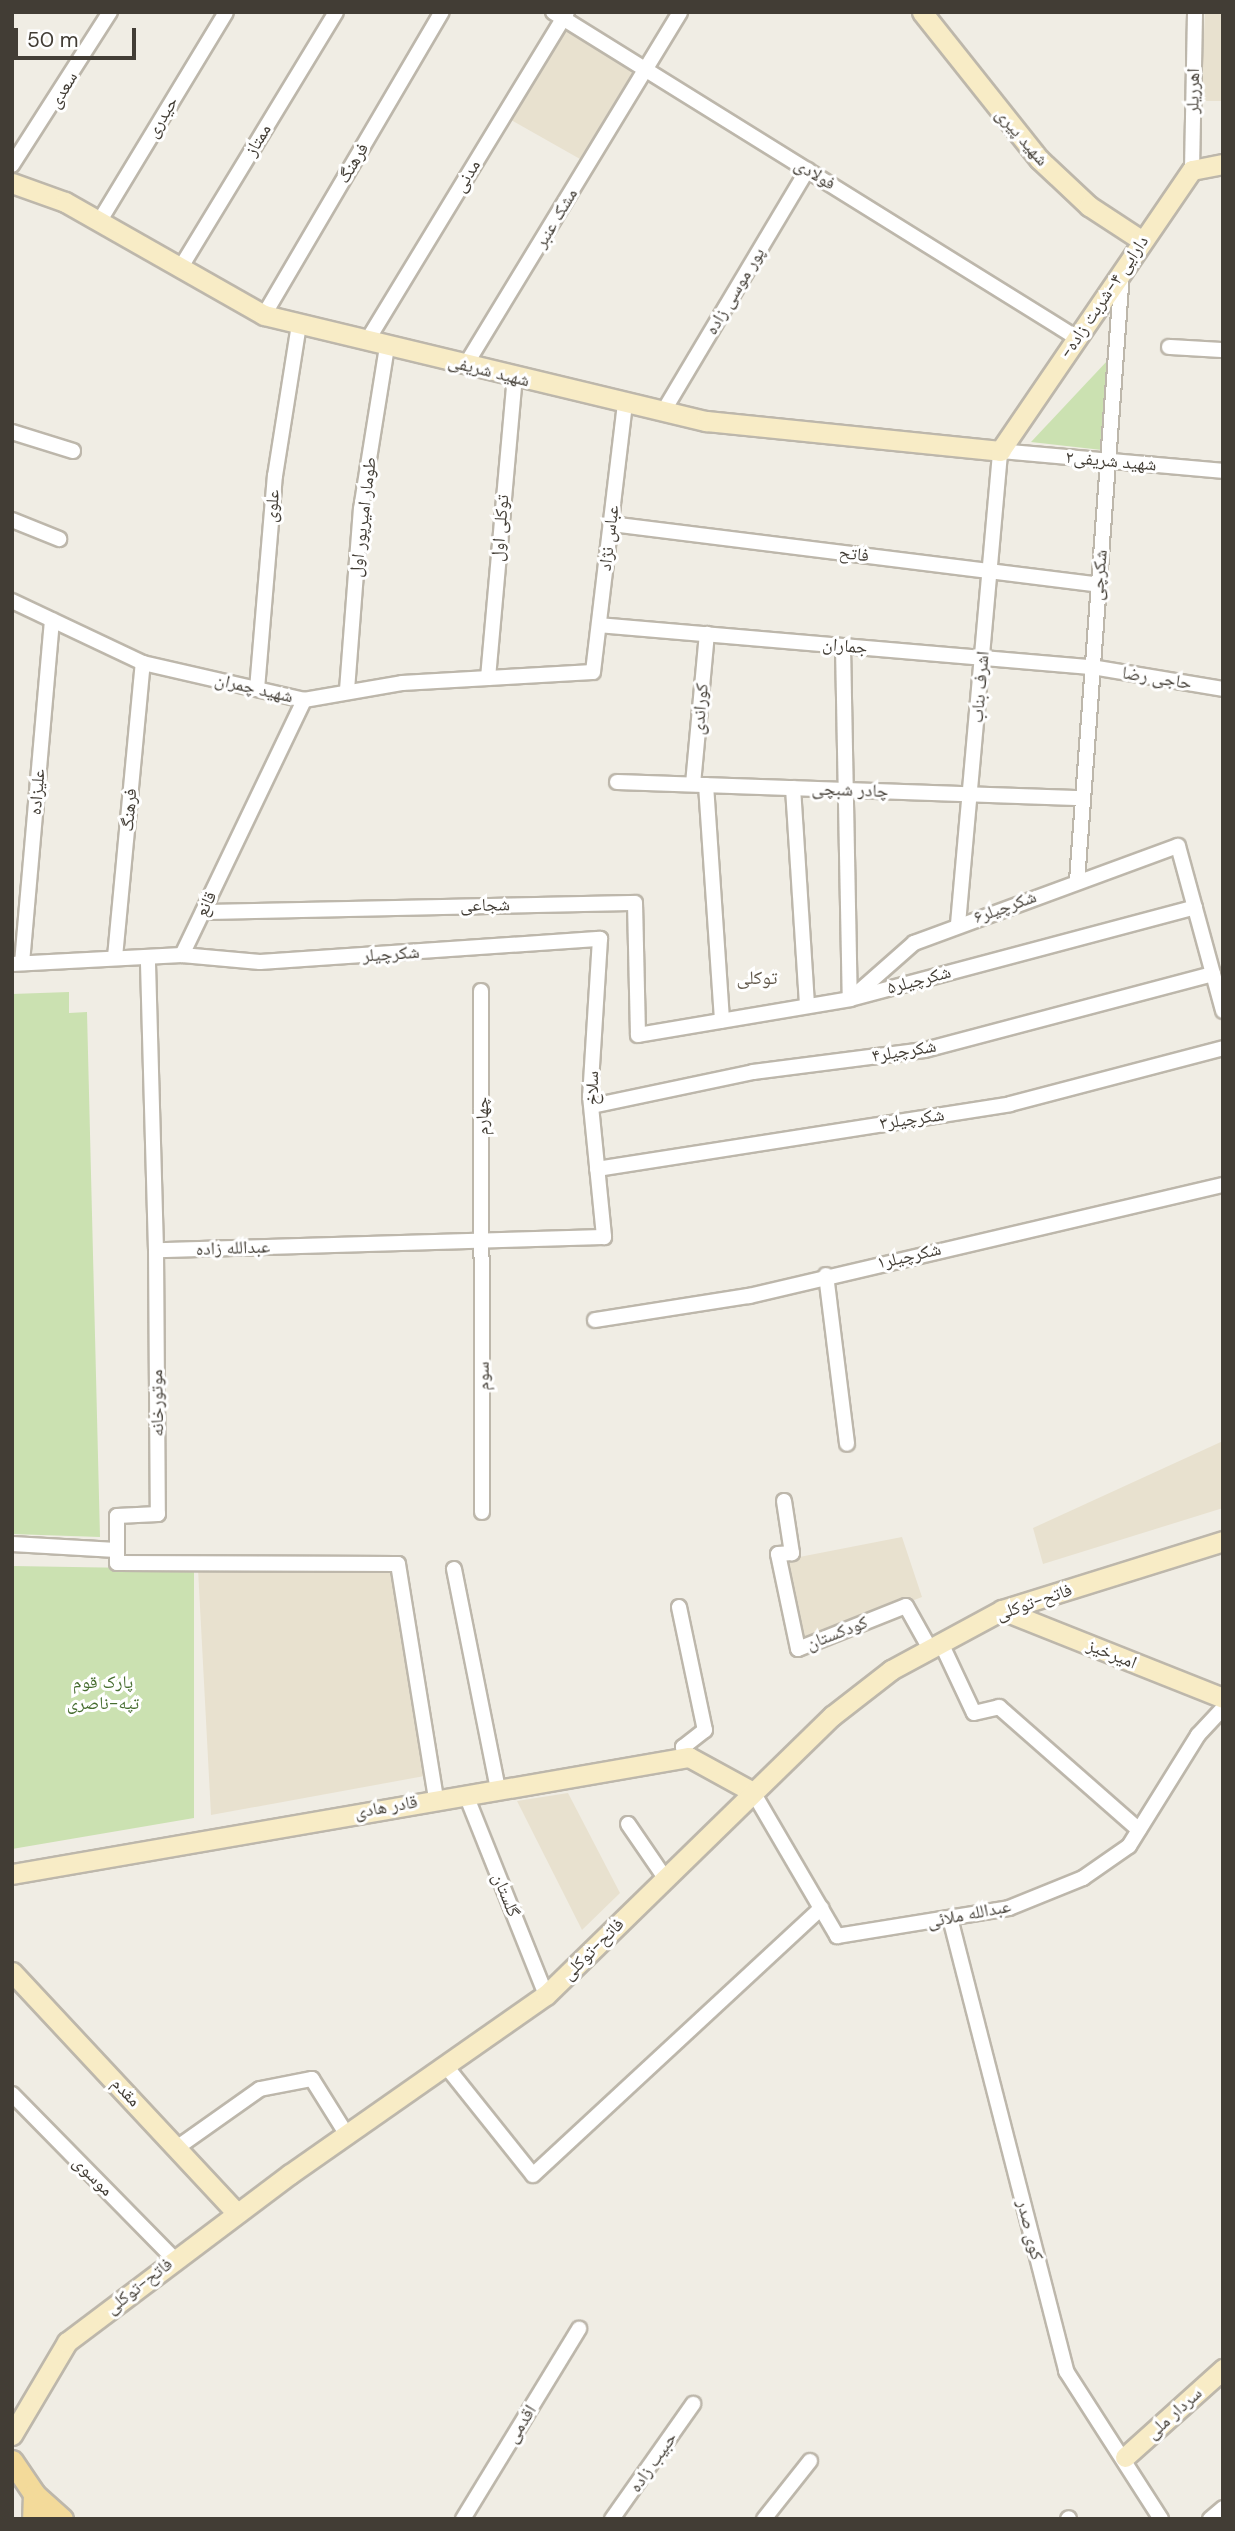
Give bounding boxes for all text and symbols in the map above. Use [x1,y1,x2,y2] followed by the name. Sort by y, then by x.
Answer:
[18,14,140,58] scale bar
[27,26,78,54] text: 50 m
[44,68,82,112] street label: سعدی
[1182,68,1204,114] street label: اهرریلر
[141,92,183,142] street label: حیدری
[991,104,1053,170] street label: شهید پیری
[240,120,276,160] street label: ممتاز
[333,139,373,187] street label: فرهنگ
[791,153,839,195] street label: فولادی
[449,156,485,196] street label: مدنی
[530,184,582,252] street label: مشک عنبر
[1055,232,1153,362] street label: -دارایی ۴-شربت زاده
[701,243,769,339] street label: پور موسی زاده
[446,350,532,392] street label: شهید شریفى
[1065,446,1157,476] street label: شهید شریفی۲
[345,456,381,578] street label: طومار امیرپور اول
[260,489,284,523] street label: علوی
[486,494,514,562] street label: توکلی اول
[594,504,624,572] street label: عباس نژاد
[838,541,870,567] street label: فاتح
[1086,549,1112,601] street label: شکرچی
[822,633,868,659] street label: جماران
[966,650,994,724] street label: اشرف بناب
[1121,662,1193,694] street label: حاجی رضا
[213,669,295,707] street label: شهید چمران
[687,682,713,736] street label: کوراندی
[24,768,50,816] street label: علیزاده
[811,778,889,802] street label: چادر شبچی
[116,788,142,832] street label: فرهنگ
[971,886,1039,928] street label: شکرچیلر۶
[191,888,221,920] street label: قانع
[460,894,510,916] street label: شجاعی
[362,941,420,967] street label: شکرچیلر
[885,961,953,999] street label: شکرچیلر۵
[736,967,778,989] district label: توکلی
[870,1035,938,1067] street label: شکرچیلر۴
[581,1071,603,1105] street label: سلاخ
[471,1097,493,1135] street label: چهارم
[878,1104,946,1134] street label: شکرچیلر۳
[195,1236,271,1260] street label: عبدالله زاده
[875,1238,943,1274] street label: شکرچیلر۱
[472,1361,494,1391] street label: سوم
[146,1369,168,1437] street label: موتورخانه
[993,1579,1075,1625] street label: فاتح-توکلی
[803,1611,871,1655] street label: کودکستان
[1084,1634,1140,1674] street label: امیرخیز
[67,1672,139,1714] park label: پارک قوم تپه-ناصری
[353,1791,419,1823] street label: قادر هادی
[487,1870,525,1920] street label: گلستان
[925,1895,1013,1933] street label: عبدالله ملائی
[557,1913,629,1985] street label: فاتح-توکلی
[107,2073,145,2111] street label: مقدم
[68,2151,118,2201] street label: موسوی
[1012,2198,1048,2262] street label: کوی صدر
[101,2253,177,2319] street label: فاتح-توکلی
[1142,2382,1206,2444] street label: سردار ملی
[501,2401,541,2447] street label: اقدمی
[624,2428,682,2496] street label: حبیب زاده

